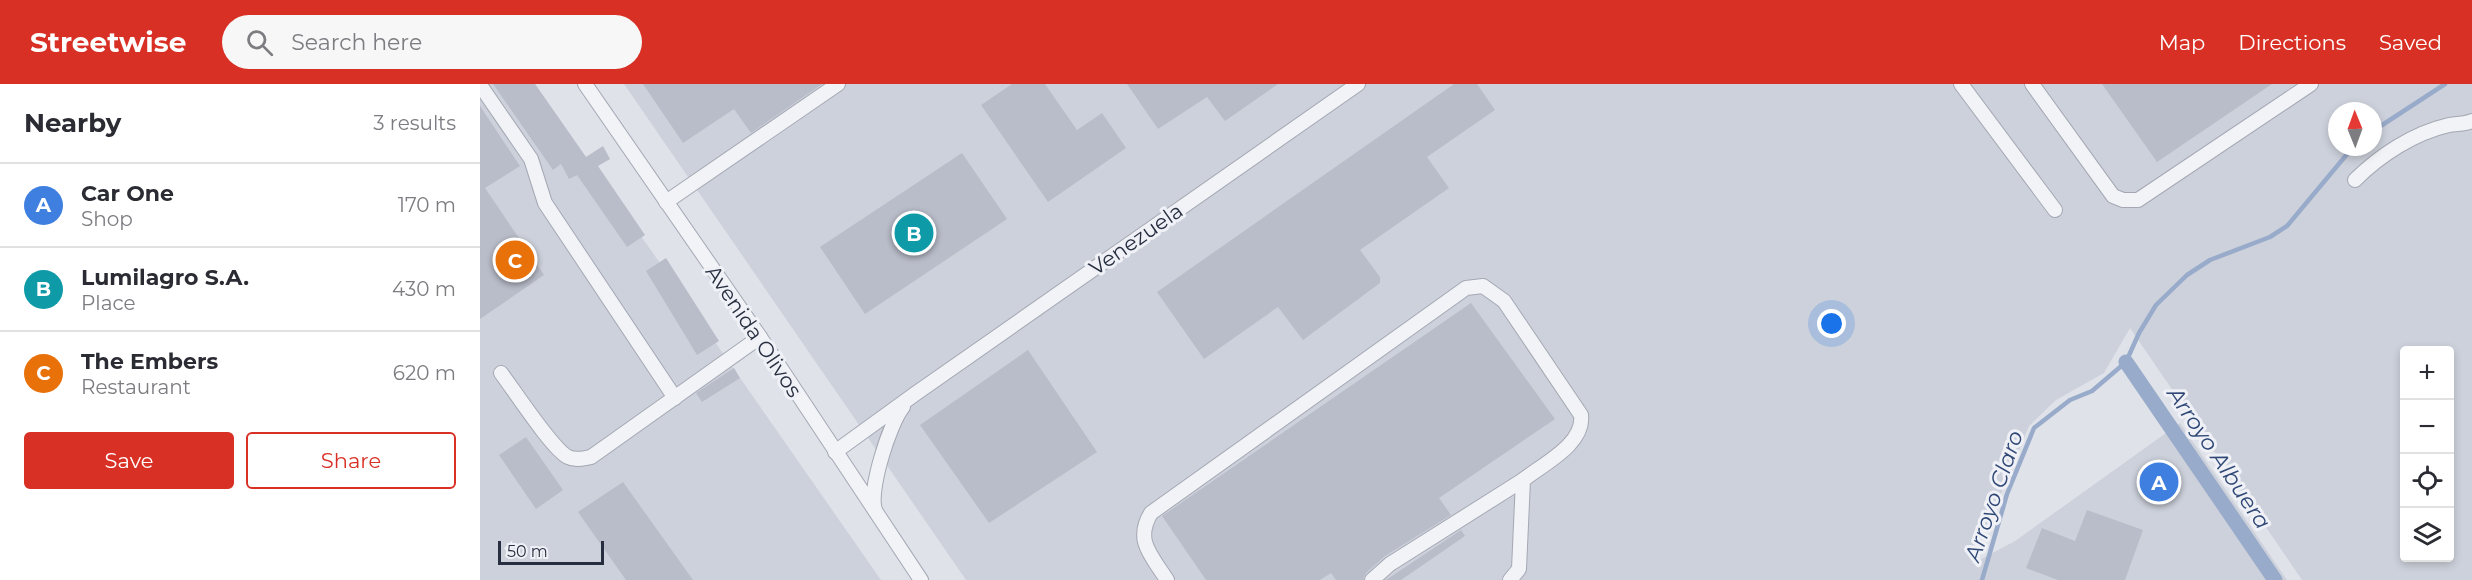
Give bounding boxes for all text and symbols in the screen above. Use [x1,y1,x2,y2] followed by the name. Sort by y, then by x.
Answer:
[222,15,642,69] search box
[30,25,186,59] text: Streetwise
[243,26,276,59] icon: search
[291,29,422,56] text: Search here
[2159,30,2205,55] text: Map
[2238,30,2346,55] text: Directions
[2379,30,2442,55] text: Saved
[2328,102,2382,156] north arrow
[24,107,121,139] text: Nearby
[373,111,456,135] text: 3 results
[81,180,174,207] text: Car One
[36,193,51,217] text: A
[398,193,456,217] text: 170 m
[1084,198,1188,280] street label: Venezuela
[81,207,133,231] text: Shop
[894,210,934,256] pin: B
[495,238,534,282] pin: C
[701,260,807,402] street label: Avenida Olivos
[81,264,249,291] text: Lumilagro S.A.
[36,277,51,301] text: B
[392,277,456,301] text: 430 m
[81,291,136,315] text: Place
[1817,309,1846,338] your location
[2400,346,2454,562] map controls
[2400,346,2454,400] button: +
[81,348,218,375] text: The Embers
[36,361,51,385] text: C
[393,361,456,385] text: 620 m
[81,375,191,399] text: Restaurant
[2160,380,2277,534] water label: Arroyo Albuera
[2400,400,2454,454] button: −
[1958,427,2029,567] water label: Arroyo Claro
[24,432,234,489] button: Save
[246,432,456,489] button: Share
[2400,454,2454,508] button: locate
[2140,460,2178,504] pin: A
[2400,508,2454,562] button: layers
[498,538,604,566] scale bar
[507,542,548,561] text: 50 m

